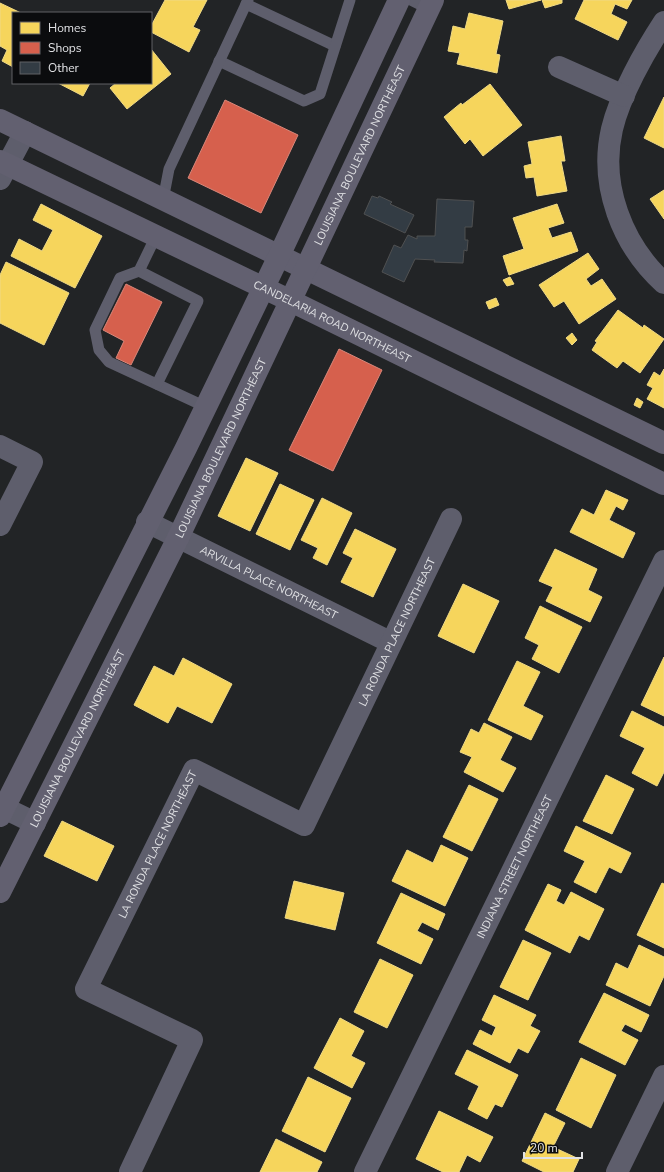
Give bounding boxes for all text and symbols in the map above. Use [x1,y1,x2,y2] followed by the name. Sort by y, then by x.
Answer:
[12,12,152,84] legend
[48,20,86,36] text: Homes
[48,40,82,56] text: Shops
[48,60,80,76] text: Other
[310,62,409,247] street label: LOUISIANA BOULEVARD NORTHEAST
[251,277,414,366] street label: CANDELARIA ROAD NORTHEAST
[172,355,270,540] street label: LOUISIANA BOULEVARD NORTHEAST
[198,542,341,623] street label: ARVILLA PLACE NORTHEAST
[355,555,439,708] street label: LA RONDA PLACE NORTHEAST
[26,647,128,830] street label: LOUISIANA BOULEVARD NORTHEAST
[115,767,200,920] street label: LA RONDA PLACE NORTHEAST
[473,792,556,941] street label: INDIANA STREET NORTHEAST
[524,1134,582,1160] scale bar
[530,1140,558,1156] text: 20 m

